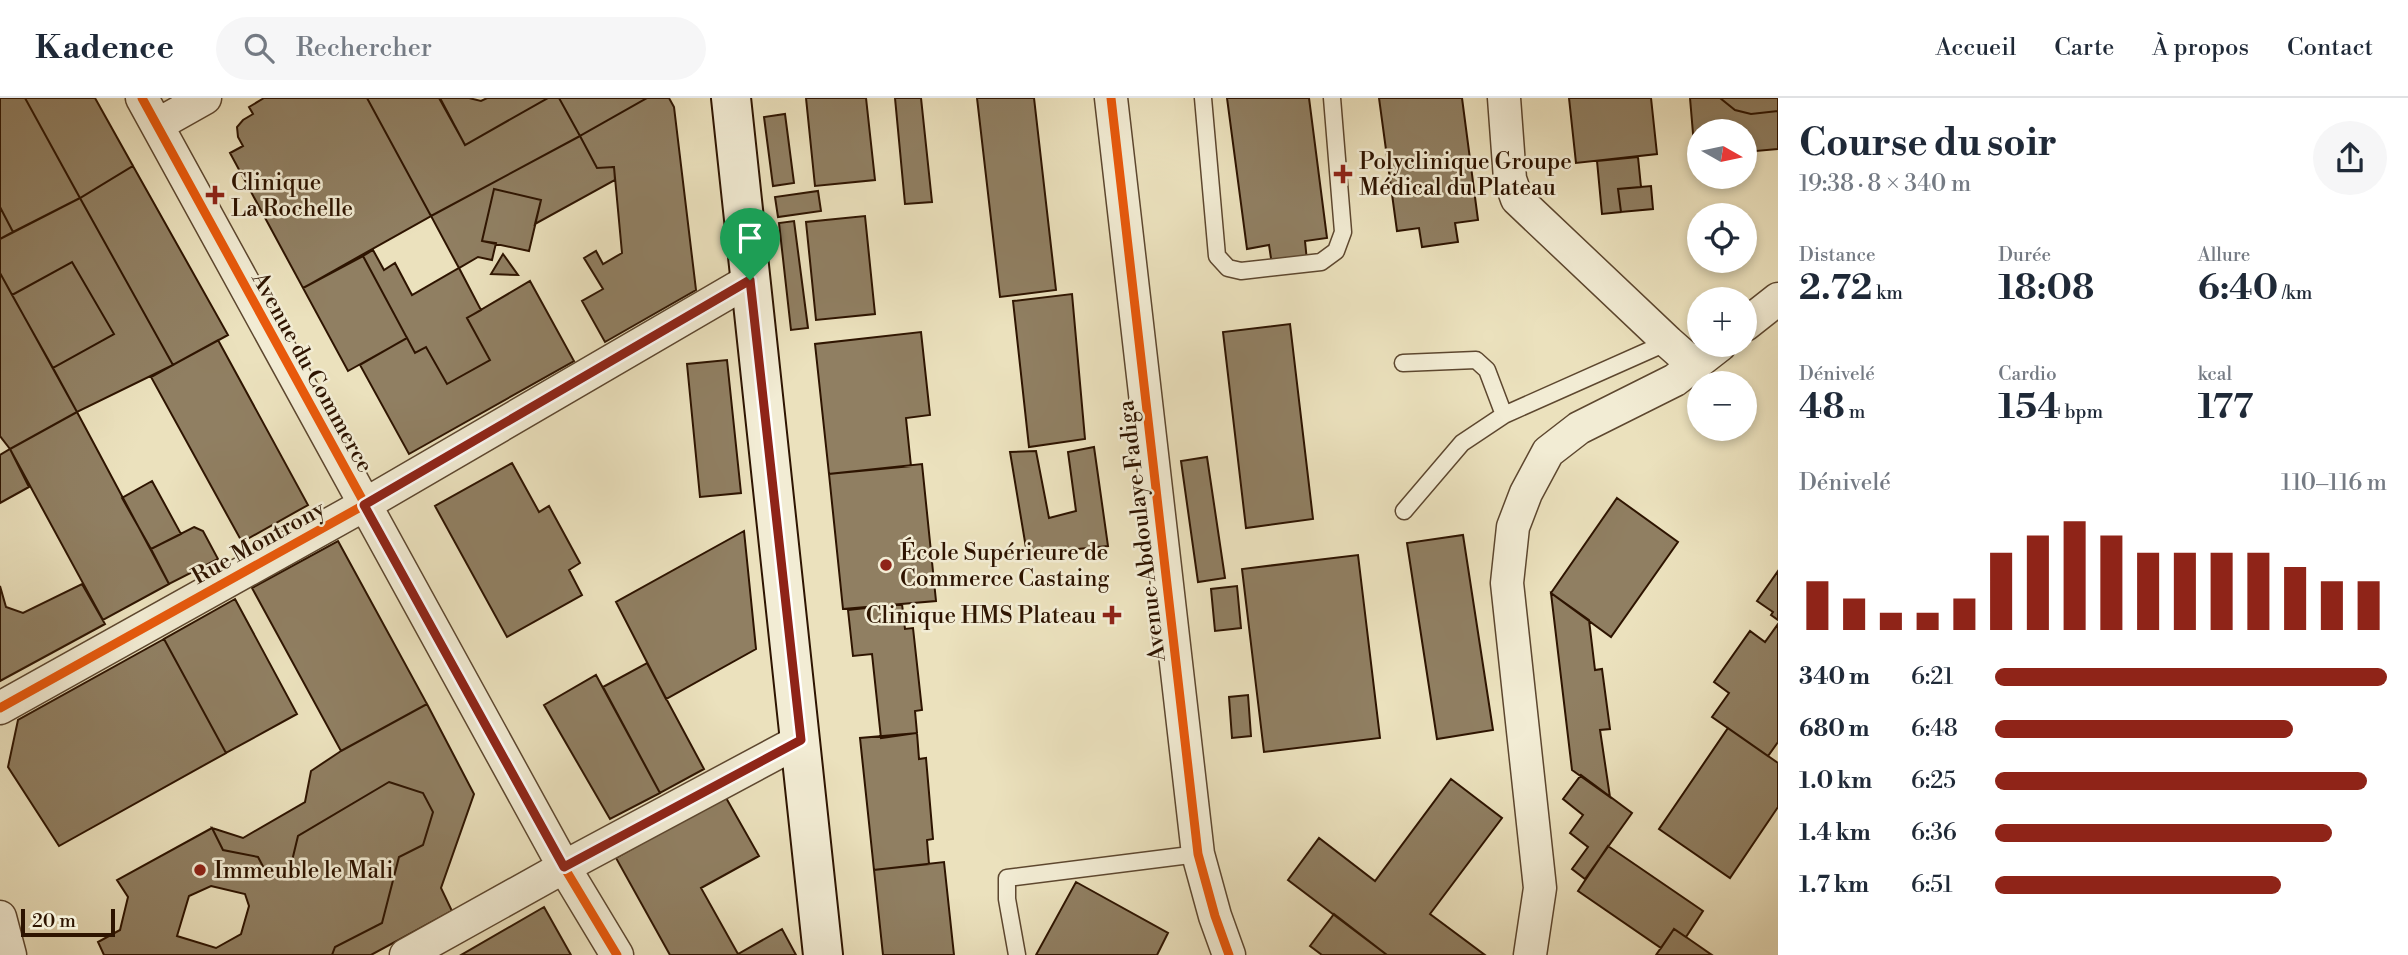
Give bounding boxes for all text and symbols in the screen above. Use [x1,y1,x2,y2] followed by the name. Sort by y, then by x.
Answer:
[216,17,706,80] search box
[35,28,174,69] text: Kadence
[240,29,278,67] icon: search
[296,32,432,64] text: Rechercher
[1935,33,2016,63] text: Accueil
[2054,33,2114,63] text: Carte
[2152,33,2249,63] text: À propos
[2287,33,2373,63] text: Contact
[1687,119,1757,189] north arrow
[1687,119,1757,441] map controls
[1799,120,2057,167] text: Course du soir
[2313,121,2387,195] button: share
[1359,148,1572,202] place label: Polyclinique Groupe Médical du Plateau
[1333,164,1353,184] marker: Polyclinique Groupe Médical du Plateau
[231,169,353,223] place label: Clinique La Rochelle
[1799,170,1971,198] text: 19:38 · 8 × 340 m
[205,185,225,205] marker: Clinique La Rochelle
[1687,203,1757,273] button: locate
[720,208,780,280] pin
[731,219,769,257] icon: arrive
[1799,243,1876,267] text: Distance
[1998,243,2051,267] text: Durée
[2198,243,2250,267] text: Allure
[245,266,379,478] street label: Avenue du Commerce
[1799,267,1872,310] text: 2.72
[1998,267,2094,310] text: 18:08
[2198,267,2278,310] text: 6:40
[1872,281,1903,305] text: km
[2278,281,2312,305] text: /km
[1687,287,1757,357] button: +
[1799,362,1875,386] text: Dénivelé
[1998,362,2057,386] text: Cardio
[2198,362,2232,386] text: kcal
[1687,371,1757,441] button: −
[1799,386,1845,429] text: 48
[1998,386,2061,429] text: 154
[2198,386,2253,429] text: 177
[1112,398,1172,664] street label: Avenue Abdoulaye Fadiga
[1845,400,1865,424] text: m
[2061,400,2103,424] text: bpm
[1799,469,1891,497] text: Dénivelé
[2281,469,2387,497] text: 110–116 m
[187,494,331,591] street label: Rue Montrony
[900,537,1109,593] place label: École Supérieure de Commerce Castaing
[878,557,894,573] marker: École Supérieure de Commerce Castaing
[866,602,1096,630] place label: Clinique HMS Plateau
[1102,605,1122,625] marker: Clinique HMS Plateau
[1799,663,1870,691] text: 340 m
[1911,663,1953,691] text: 6:21
[1799,715,1869,743] text: 680 m
[1911,715,1958,743] text: 6:48
[1799,767,1872,795] text: 1.0 km
[1911,767,1956,795] text: 6:25
[1799,819,1871,847] text: 1.4 km
[1911,819,1957,847] text: 6:36
[214,857,394,885] place label: Immeuble le Mali
[192,862,208,878] marker: Immeuble le Mali
[1799,871,1869,899] text: 1.7 km
[1911,871,1953,899] text: 6:51
[21,906,116,938] scale bar
[32,909,76,933] text: 20 m

